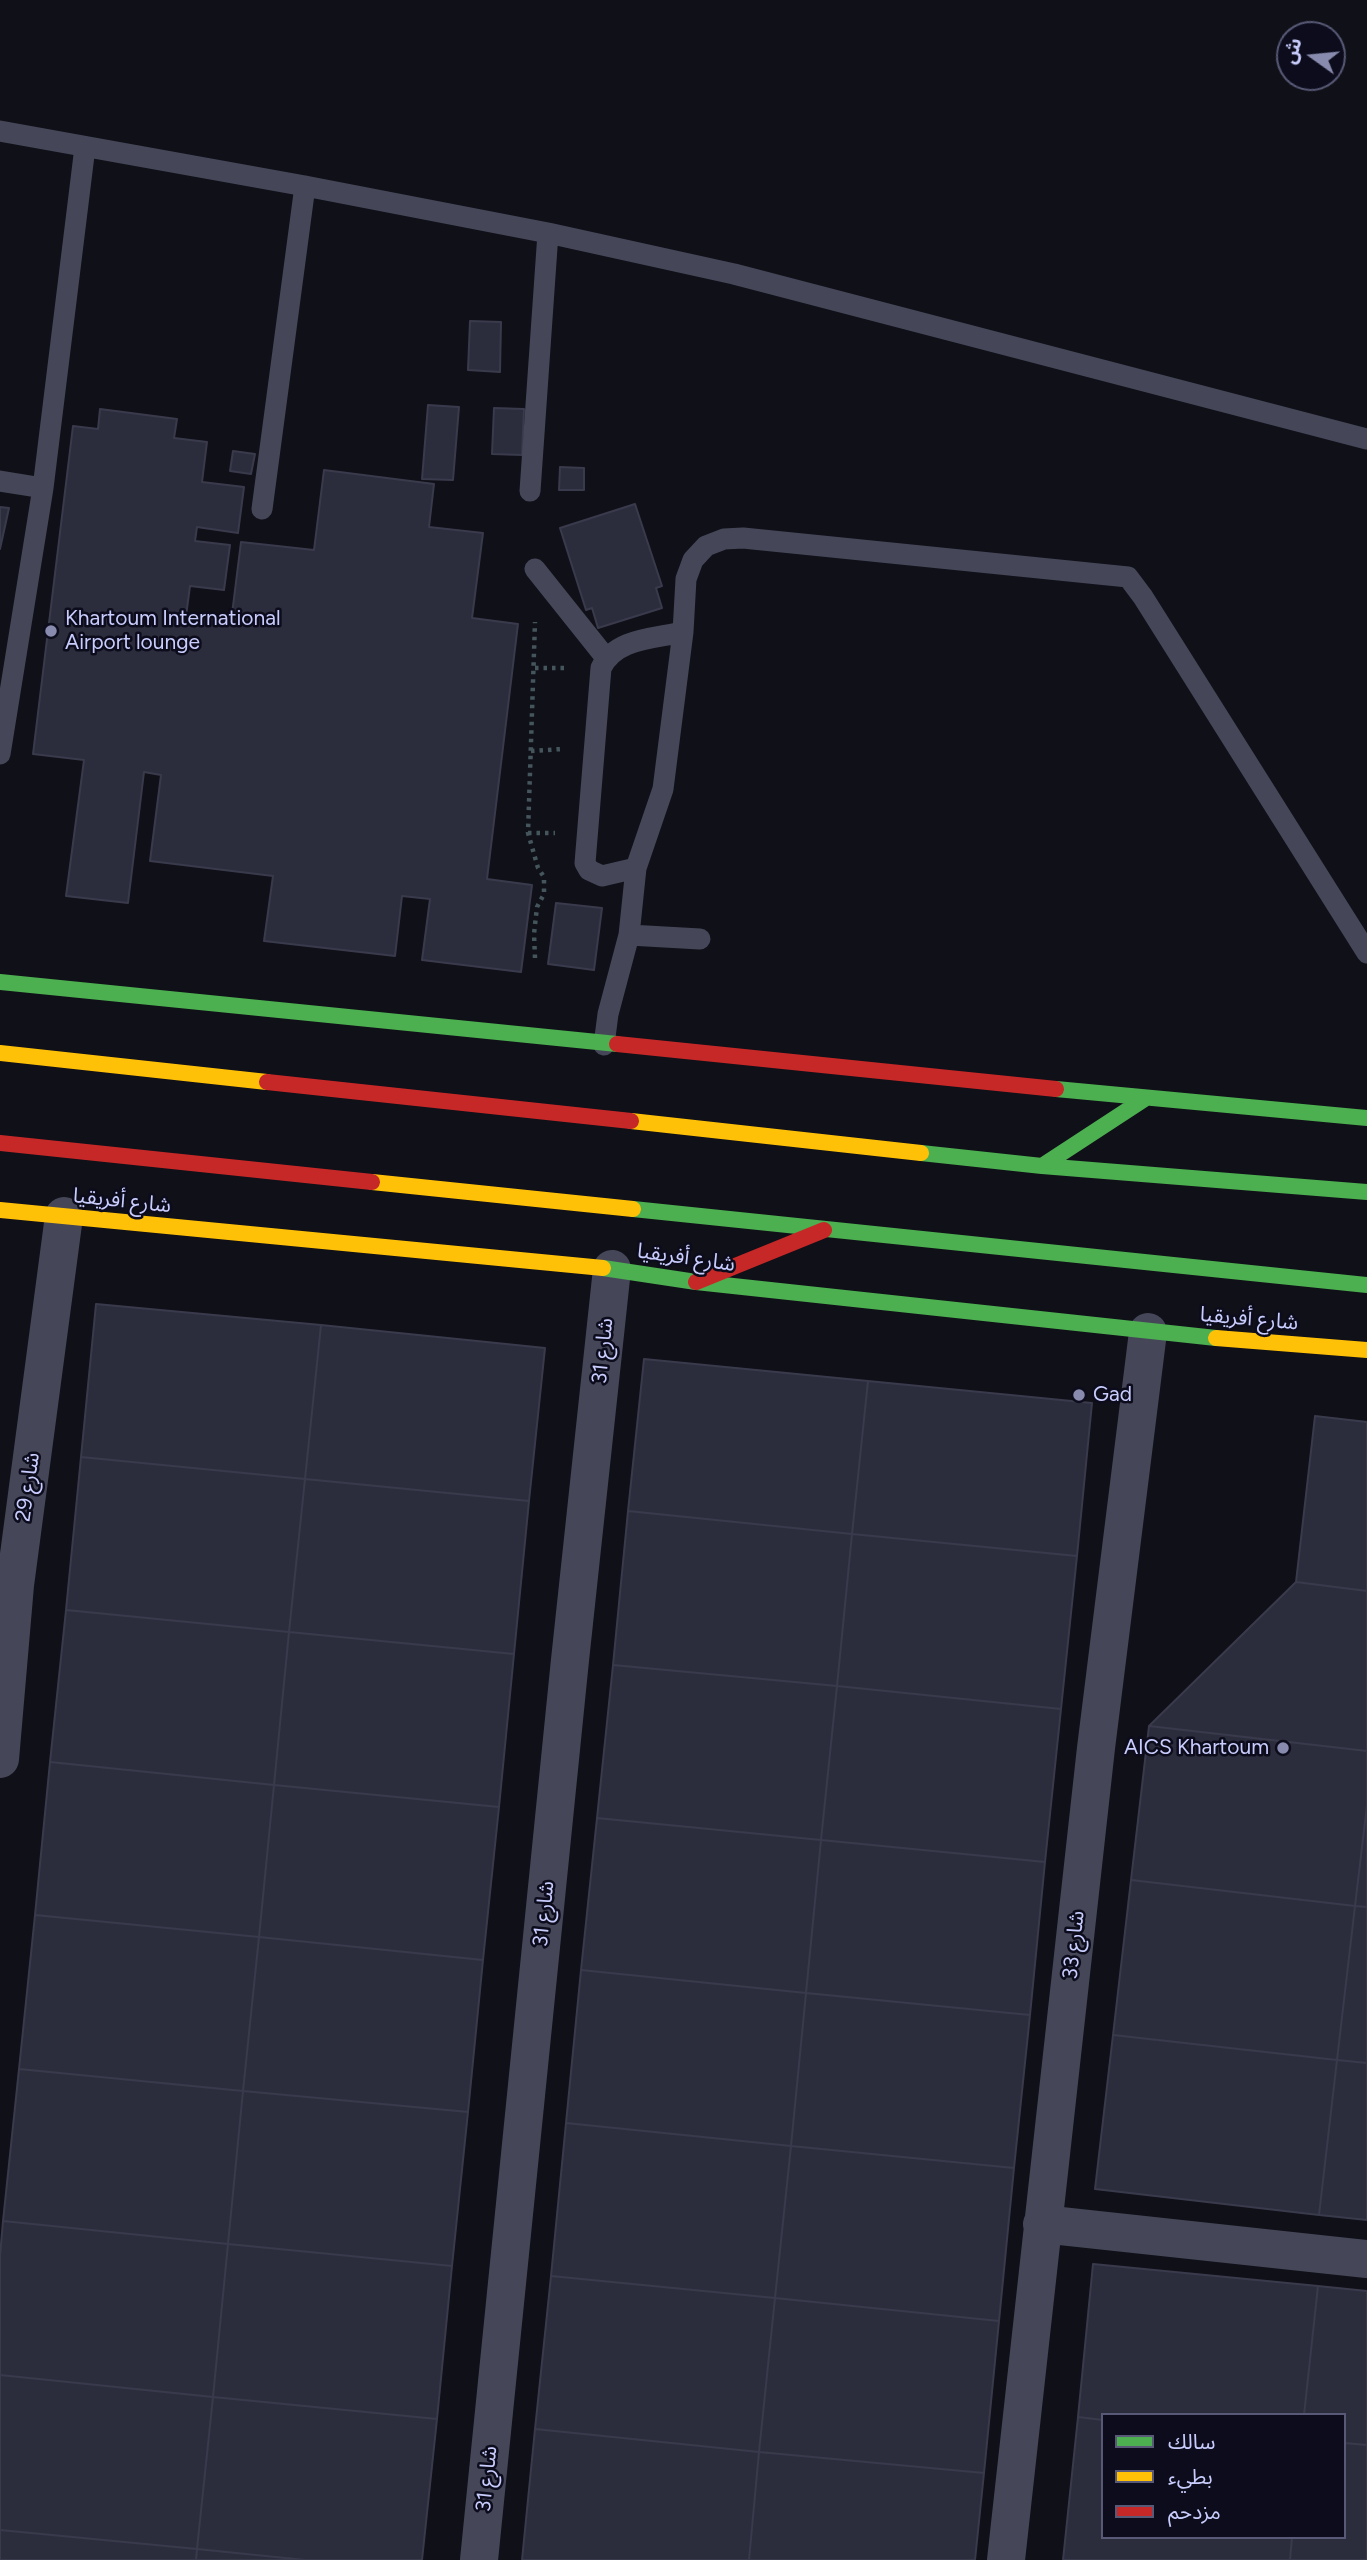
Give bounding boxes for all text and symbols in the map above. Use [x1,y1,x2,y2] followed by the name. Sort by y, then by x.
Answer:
[1276,21,1346,91] north arrow
[1278,35,1307,67] text: ش
[65,606,281,656] place label: Khartoum International Airport lounge
[43,623,59,639] marker: Khartoum International Airport lounge
[72,1183,172,1219] street label: شارع أفريقيا
[635,1239,737,1277] street label: شارع أفريقيا
[1199,1302,1299,1336] street label: شارع أفريقيا
[587,1317,619,1385] street label: شارع 31
[1093,1382,1132,1408] place label: Gad
[1071,1387,1087,1403] marker: Gad
[11,1451,45,1523] street label: شارع 29
[1124,1735,1269,1761] place label: AICS Khartoum
[1275,1740,1291,1756] marker: AICS Khartoum
[528,1880,560,1948] street label: شارع 31
[1058,1909,1090,1981] street label: شارع 33
[1101,2413,1346,2539] legend
[1168,2429,1215,2454] text: سالك
[471,2445,503,2513] street label: شارع 31
[1168,2464,1213,2489] text: بطيء
[1168,2499,1221,2524] text: مزدحم

